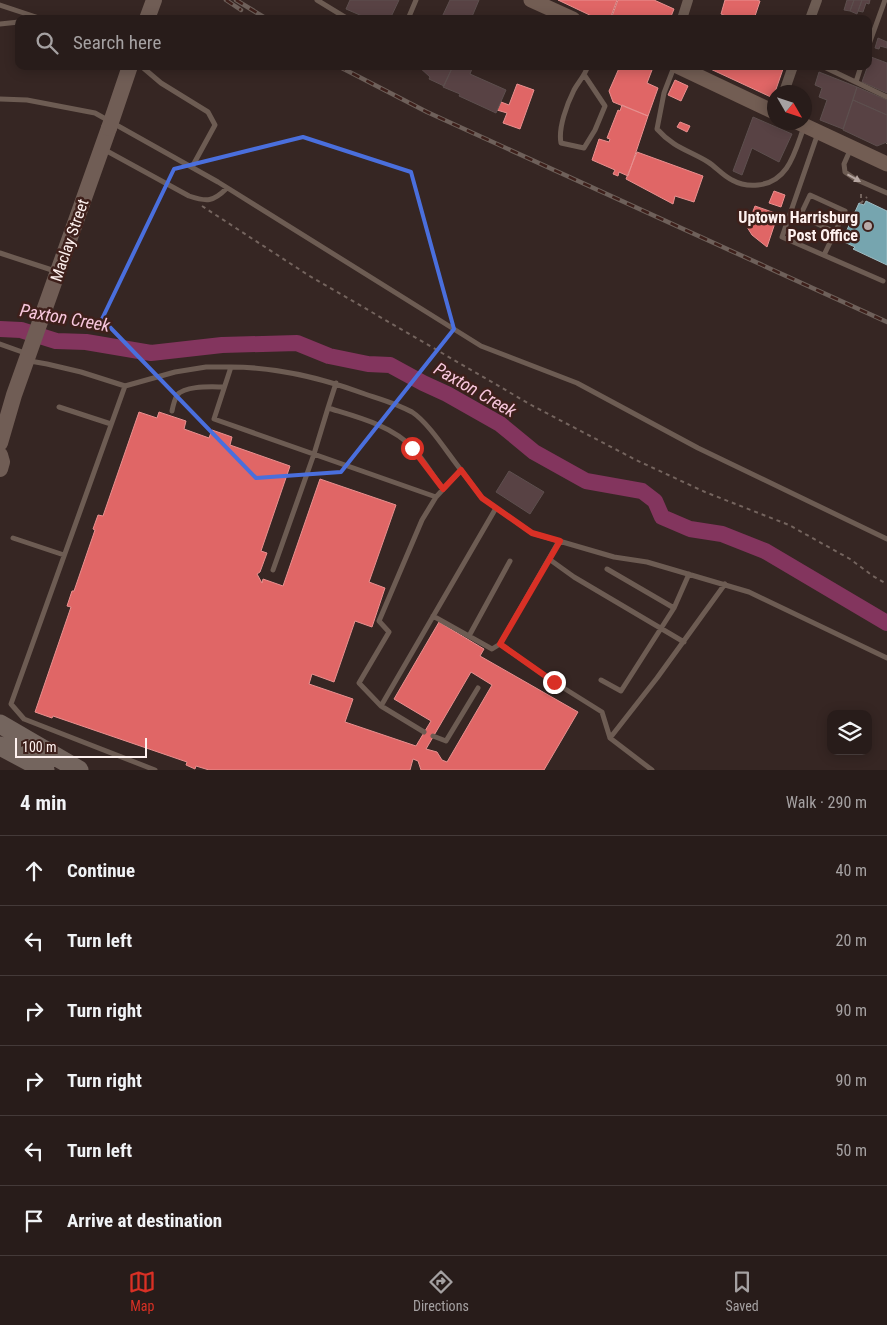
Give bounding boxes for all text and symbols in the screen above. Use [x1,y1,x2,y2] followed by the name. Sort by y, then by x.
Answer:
[15,15,872,70] search box
[33,29,61,57] icon: search
[73,31,161,54] text: Search here
[767,85,812,130] north arrow
[847,173,860,182] one-way arrow
[46,196,93,284] street label: Maclay Street
[738,208,858,245] place label: Uptown Harrisburg Post Office
[862,220,874,232] marker: Uptown Harrisburg Post Office
[18,299,113,336] water label: Paxton Creek
[431,358,521,422] water label: Paxton Creek
[401,437,424,460] route start
[543,671,566,694] route end
[827,710,872,755] map controls
[827,710,872,755] button: layers
[15,735,148,758] scale bar
[22,739,57,755] text: 100 m
[20,791,67,815] text: 4 min
[786,793,867,812] text: Walk · 290 m
[20,857,48,885] icon: ahead
[67,859,135,882] text: Continue
[835,861,867,880] text: 40 m
[20,927,48,955] icon: left
[67,929,132,952] text: Turn left
[835,931,867,950] text: 20 m
[20,997,48,1025] icon: right
[67,999,142,1022] text: Turn right
[835,1001,867,1020] text: 90 m
[20,1067,48,1095] icon: right
[67,1069,142,1092] text: Turn right
[835,1071,867,1090] text: 90 m
[20,1137,48,1165] icon: left
[67,1139,132,1162] text: Turn left
[835,1141,867,1160] text: 50 m
[20,1207,48,1235] icon: arrive
[67,1209,222,1232] text: Arrive at destination
[128,1268,156,1314] tab: Map
[413,1268,469,1314] tab: Directions
[725,1268,759,1314] tab: Saved

